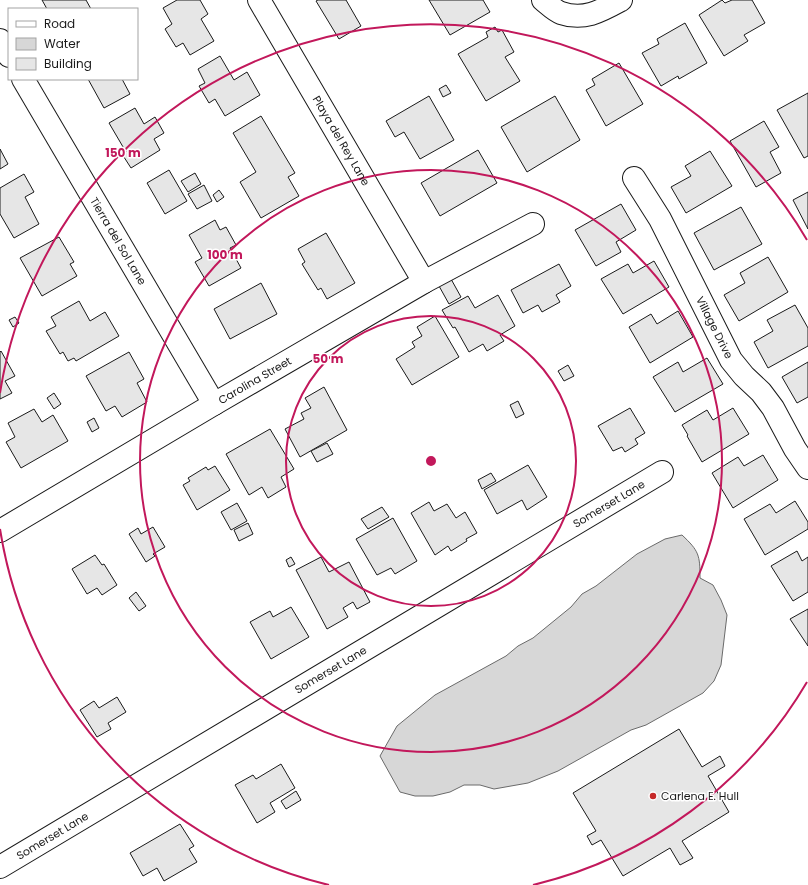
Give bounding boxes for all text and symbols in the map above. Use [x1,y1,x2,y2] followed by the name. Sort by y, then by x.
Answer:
[8,8,138,80] legend
[44,15,75,32] text: Road
[44,35,81,52] text: Water
[44,55,92,72] text: Building
[309,93,374,189] street label: Playa del Rey Lane
[105,144,141,161] text: 150 m
[86,194,150,288] street label: Tierra del Sol Lane
[207,246,243,263] text: 100 m
[692,294,737,362] street label: Village Drive
[313,350,344,367] text: 50 m
[215,353,294,408] street label: Carolina Street
[424,454,438,468] centre of rings
[570,476,648,531] street label: Somerset Lane
[292,642,370,697] street label: Somerset Lane
[661,788,739,804] place label: Carlena E. Hull
[648,791,658,801] marker: Carlena E. Hull
[13,808,92,863] street label: Somerset Lane

